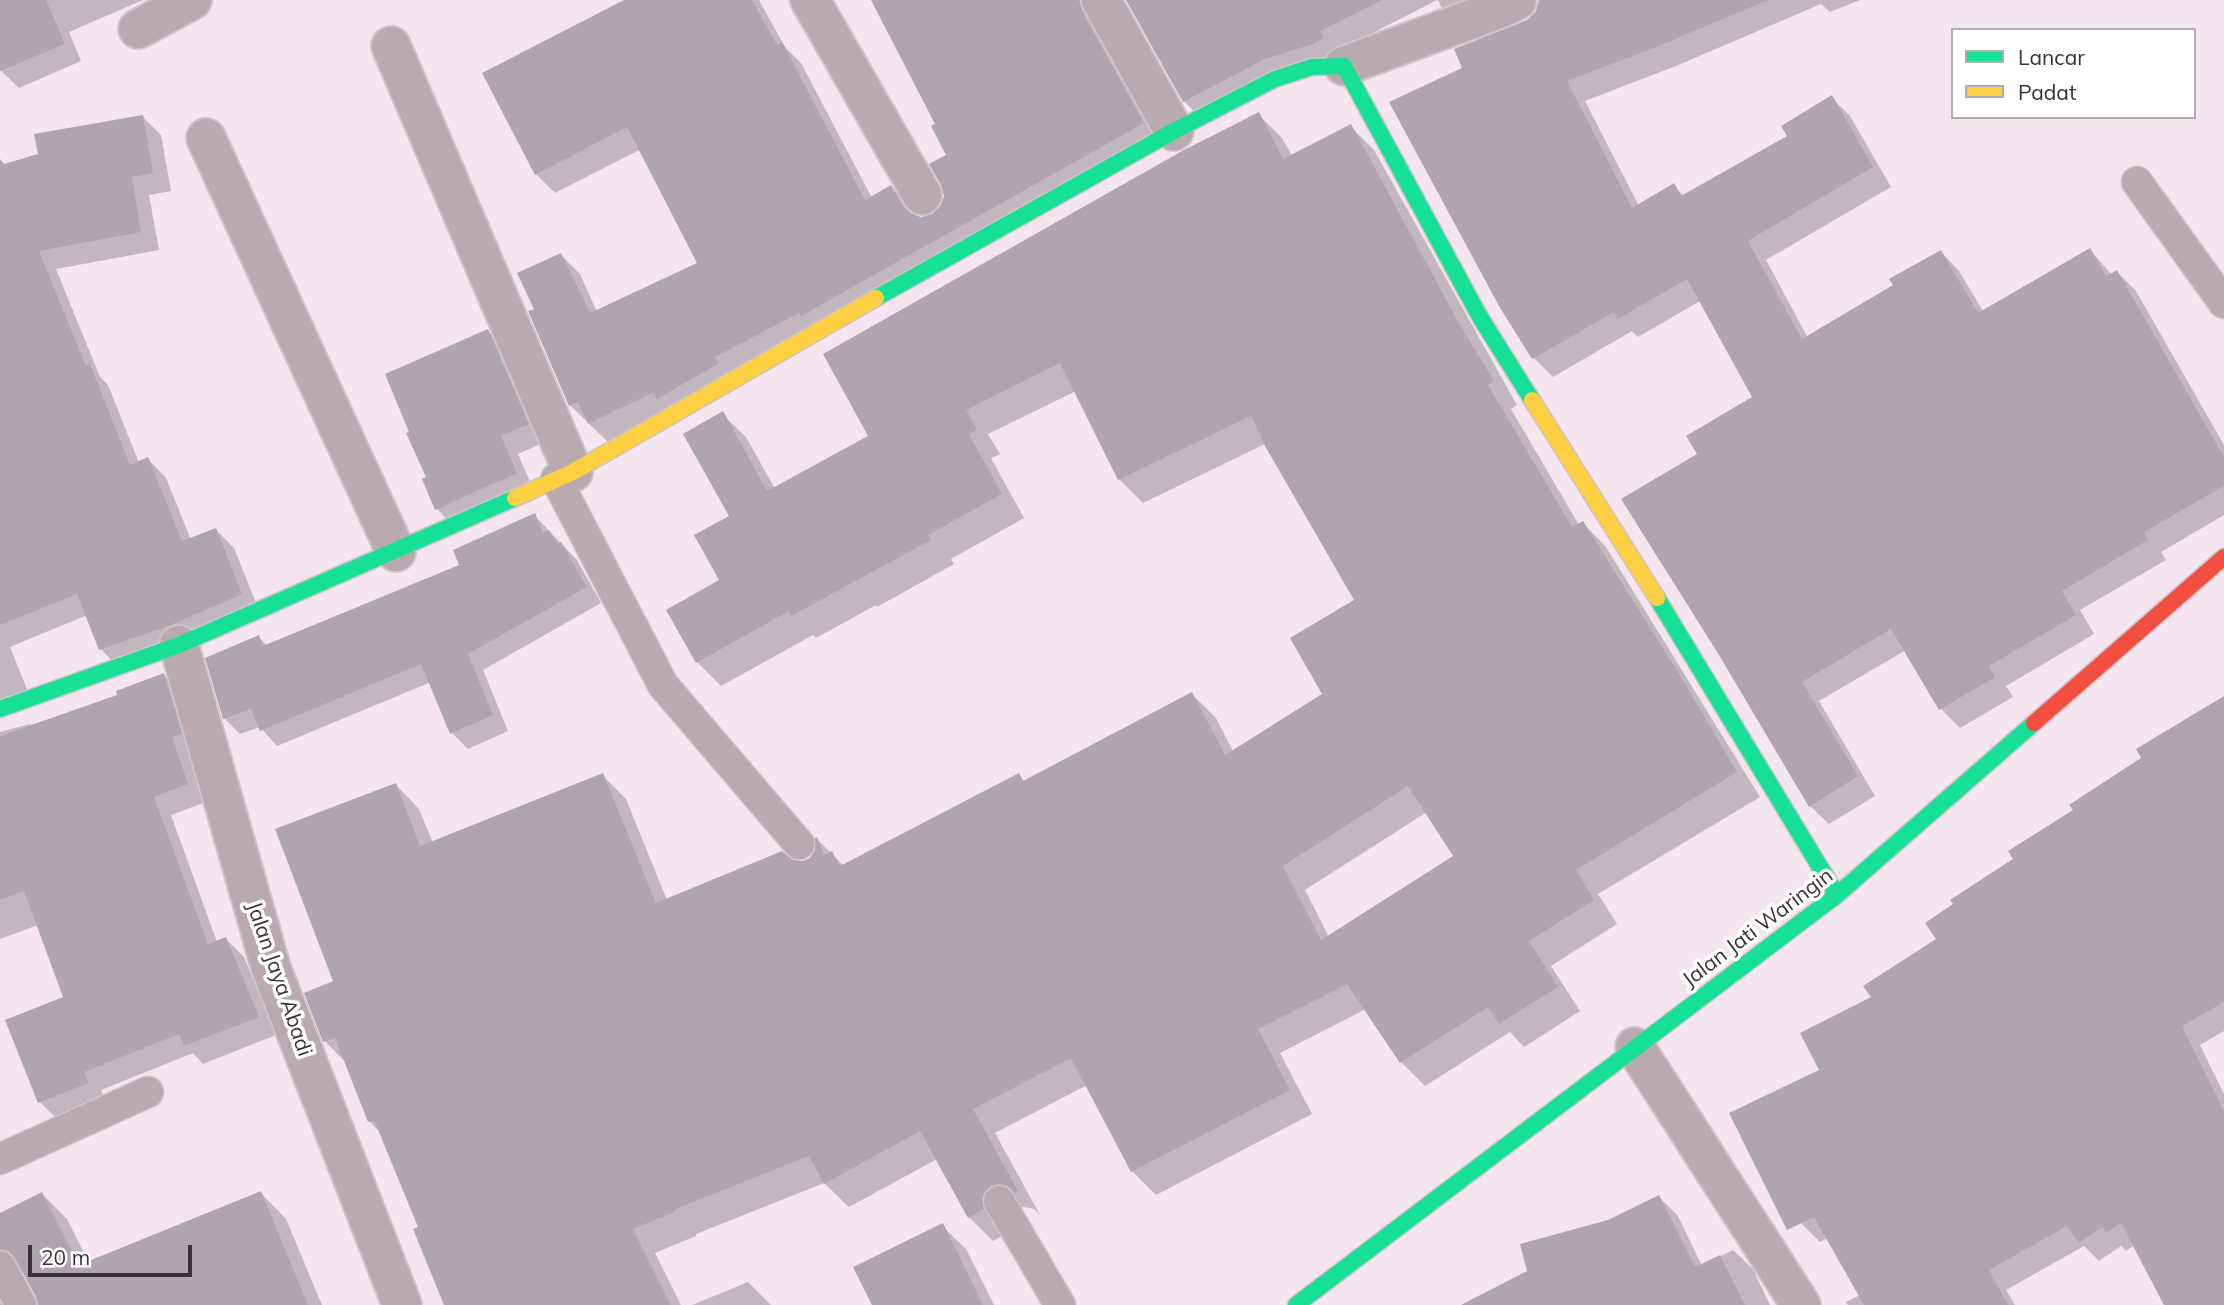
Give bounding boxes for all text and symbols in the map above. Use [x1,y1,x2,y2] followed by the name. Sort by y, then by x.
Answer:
[1951,28,2196,119] legend
[2018,44,2085,70] text: Lancar
[2018,79,2076,105] text: Padat
[1678,863,1838,993] street label: Jalan Jati Waringin
[241,899,317,1059] street label: Jalan Jaya Abadi
[32,1232,196,1276] scale bar
[41,1244,90,1270] text: 20 m

